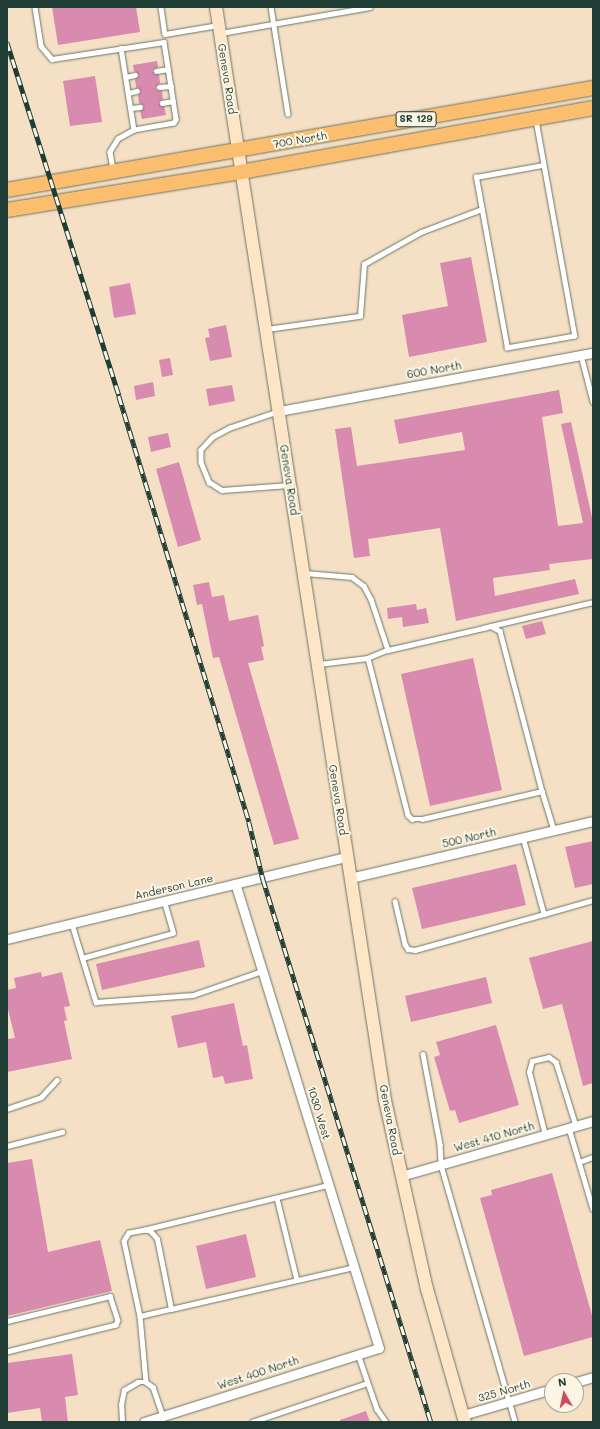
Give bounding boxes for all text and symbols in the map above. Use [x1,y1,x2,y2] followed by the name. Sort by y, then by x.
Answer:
[215,43,239,115] street label: Geneva Road
[395,111,437,127] road number: SR 129
[272,129,328,151] street label: 700 North
[406,359,462,381] street label: 600 North
[277,444,301,516] street label: Geneva Road
[326,764,350,836] street label: Geneva Road
[441,825,497,851] street label: 500 North
[134,872,214,902] street label: Anderson Lane
[377,1084,403,1156] street label: Geneva Road
[305,1085,333,1141] street label: 1030 West
[452,1119,536,1155] street label: West 410 North
[216,1354,300,1392] street label: West 400 North
[544,1373,584,1413] north arrow
[557,1374,567,1390] text: N
[476,1377,532,1405] street label: 325 North

